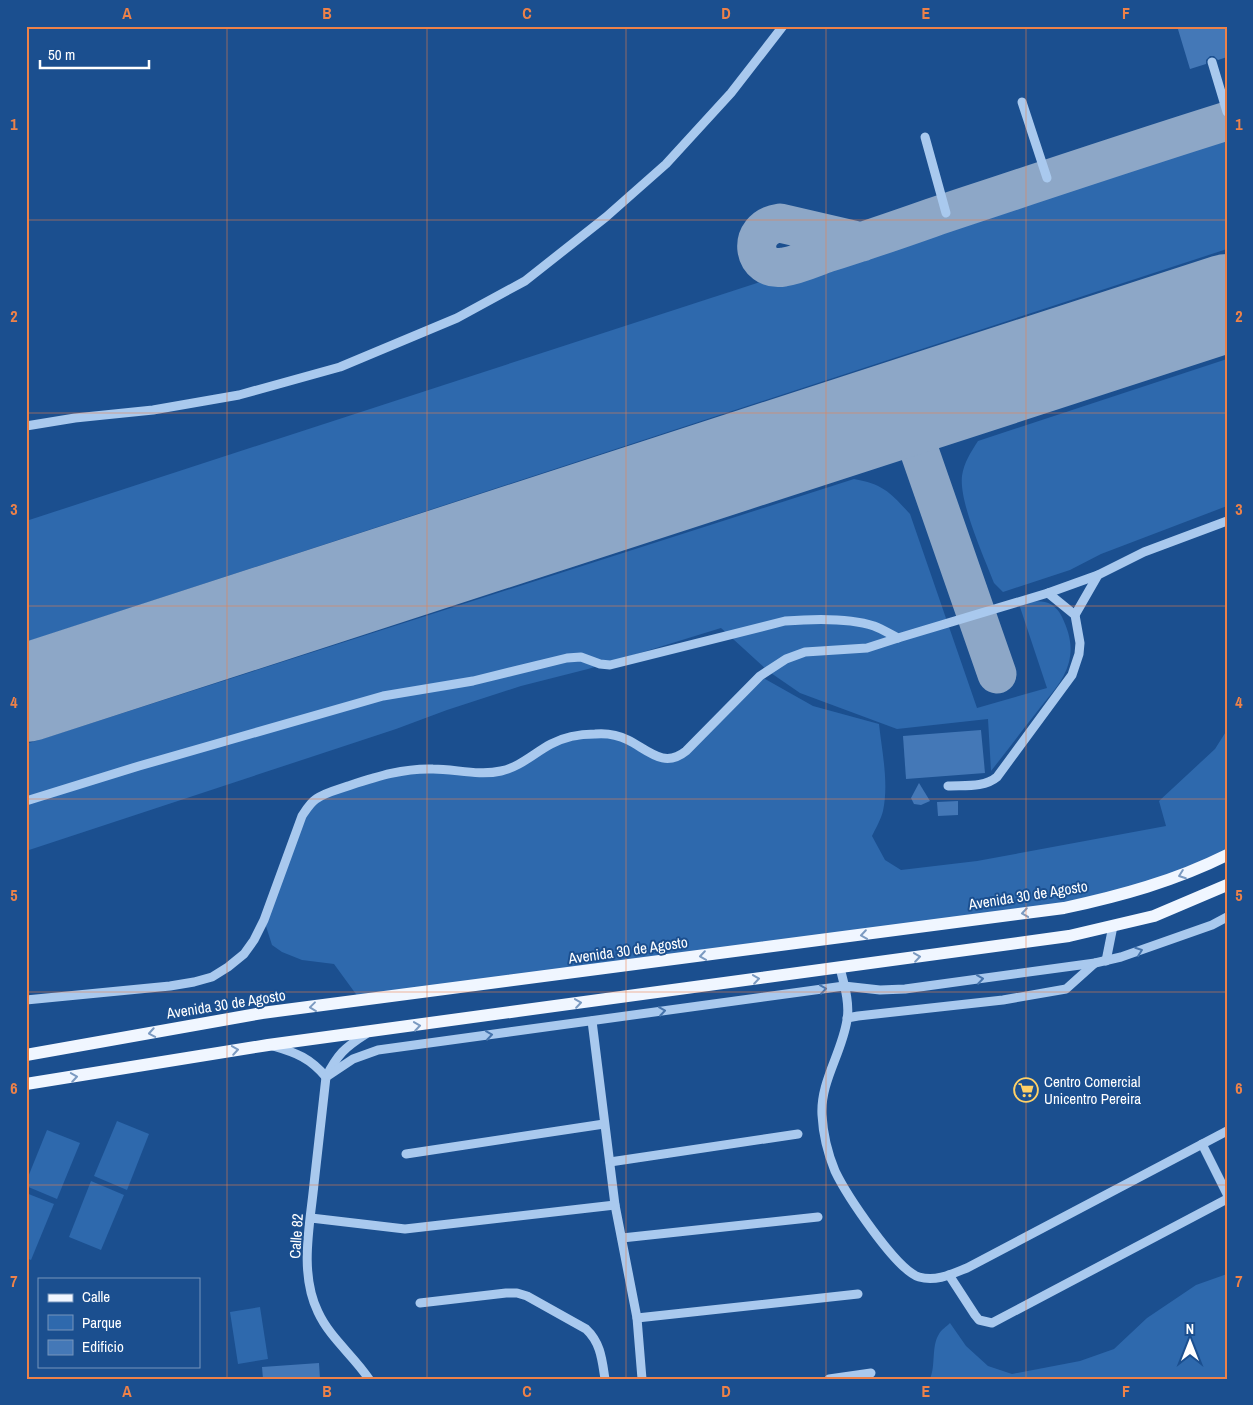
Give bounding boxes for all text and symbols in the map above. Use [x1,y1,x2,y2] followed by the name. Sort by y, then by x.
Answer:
[122,2,132,24] text: A
[322,2,332,24] text: B
[522,2,532,24] text: C
[721,2,731,24] text: D
[922,2,931,24] text: E
[1122,2,1130,24] text: F
[40,38,149,70] scale bar
[48,44,75,65] text: 50 m
[10,113,18,135] text: 1
[1235,113,1243,135] text: 1
[10,305,18,327] text: 2
[1235,305,1243,327] text: 2
[10,498,18,520] text: 3
[1235,498,1243,520] text: 3
[10,691,18,713] text: 4
[1235,691,1243,713] text: 4
[1179,869,1187,879] one-way arrow
[966,875,1089,915] street label: Avenida 30 de Agosto
[10,884,18,906] text: 5
[1235,884,1243,906] text: 5
[1021,908,1029,918] one-way arrow
[860,929,868,940] one-way arrow
[566,931,689,969] street label: Avenida 30 de Agosto
[1135,947,1143,957] one-way arrow
[698,950,706,961] one-way arrow
[913,952,921,963] one-way arrow
[752,974,760,985] one-way arrow
[976,974,984,985] one-way arrow
[164,984,287,1024] street label: Avenida 30 de Agosto
[820,984,828,995] one-way arrow
[573,999,582,1009] one-way arrow
[309,1001,317,1012] one-way arrow
[659,1006,667,1017] one-way arrow
[412,1021,421,1031] one-way arrow
[148,1027,157,1037] one-way arrow
[485,1030,493,1041] one-way arrow
[230,1046,239,1056] one-way arrow
[1044,1071,1141,1109] place label: Centro Comercial Unicentro Pereira
[70,1072,79,1082] one-way arrow
[10,1077,18,1099] text: 6
[1013,1077,1039,1103] supermarket icon: Centro Comercial Unicentro Pereira
[1235,1077,1243,1099] text: 6
[284,1213,308,1259] street label: Calle 82
[10,1270,18,1292] text: 7
[1235,1270,1243,1292] text: 7
[38,1278,200,1368] legend
[82,1286,110,1307] text: Calle
[82,1312,122,1333] text: Parque
[1166,1318,1216,1368] north arrow
[1186,1320,1194,1338] text: N
[82,1336,124,1357] text: Edificio
[122,1380,132,1402] text: A
[322,1380,332,1402] text: B
[522,1380,532,1402] text: C
[721,1380,731,1402] text: D
[922,1380,931,1402] text: E
[1122,1380,1130,1402] text: F

